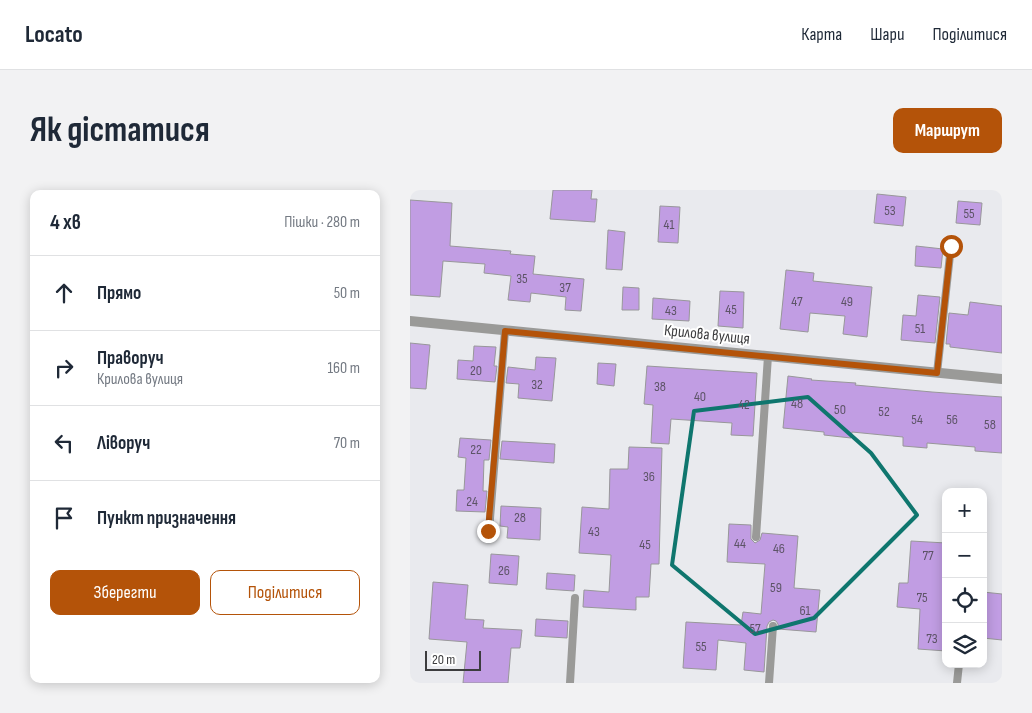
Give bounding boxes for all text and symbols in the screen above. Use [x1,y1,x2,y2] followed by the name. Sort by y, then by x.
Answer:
[25,20,83,49] text: Locato
[801,24,842,45] text: Карта
[870,24,904,45] text: Шари
[932,24,1007,45] text: Поділитися
[893,108,1002,153] button: Маршрут
[30,109,210,152] text: Як дістатися
[884,202,896,219] house number: 53
[963,205,975,222] house number: 55
[50,210,81,235] text: 4 хв
[284,213,360,232] text: Пішки · 280 m
[664,216,674,233] house number: 41
[940,235,963,258] route start
[516,270,528,287] house number: 35
[50,279,78,307] icon: ahead
[559,279,571,296] house number: 37
[97,282,141,305] text: Прямо
[334,284,360,303] text: 50 m
[791,293,803,310] house number: 47
[841,293,853,310] house number: 49
[725,301,737,318] house number: 45
[665,302,677,319] house number: 43
[915,320,925,337] house number: 51
[663,321,751,349] street label: Крилова вулиця
[97,347,164,370] text: Праворуч
[50,354,78,382] icon: right
[327,359,360,378] text: 160 m
[470,362,482,379] house number: 20
[97,370,183,389] text: Крилова вулиця
[531,376,543,393] house number: 32
[654,378,666,395] house number: 38
[694,388,706,405] house number: 40
[791,395,803,412] house number: 48
[738,396,750,413] house number: 42
[834,401,846,418] house number: 50
[878,403,890,420] house number: 52
[911,411,923,428] house number: 54
[946,411,958,428] house number: 56
[984,416,996,433] house number: 58
[50,429,78,457] icon: left
[97,432,150,455] text: Ліворуч
[334,434,360,453] text: 70 m
[470,441,482,458] house number: 22
[643,468,655,485] house number: 36
[942,488,987,668] map controls
[942,488,987,533] button: +
[466,493,478,510] house number: 24
[50,504,78,532] icon: arrive
[97,507,236,530] text: Пункт призначення
[514,509,526,526] house number: 28
[477,520,500,543] route end
[588,523,600,540] house number: 43
[942,533,987,578] button: −
[734,535,746,552] house number: 44
[639,536,651,553] house number: 45
[773,540,785,557] house number: 46
[922,547,934,564] house number: 77
[498,562,510,579] house number: 26
[50,570,200,615] button: Зберегти
[210,570,360,615] button: Поділитися
[942,578,987,623] button: locate
[770,579,782,596] house number: 59
[916,589,928,606] house number: 75
[799,602,811,619] house number: 61
[749,620,761,637] house number: 57
[942,623,987,668] button: layers
[926,630,938,647] house number: 73
[695,638,707,655] house number: 55
[425,648,481,671] scale bar
[432,651,455,668] text: 20 m

